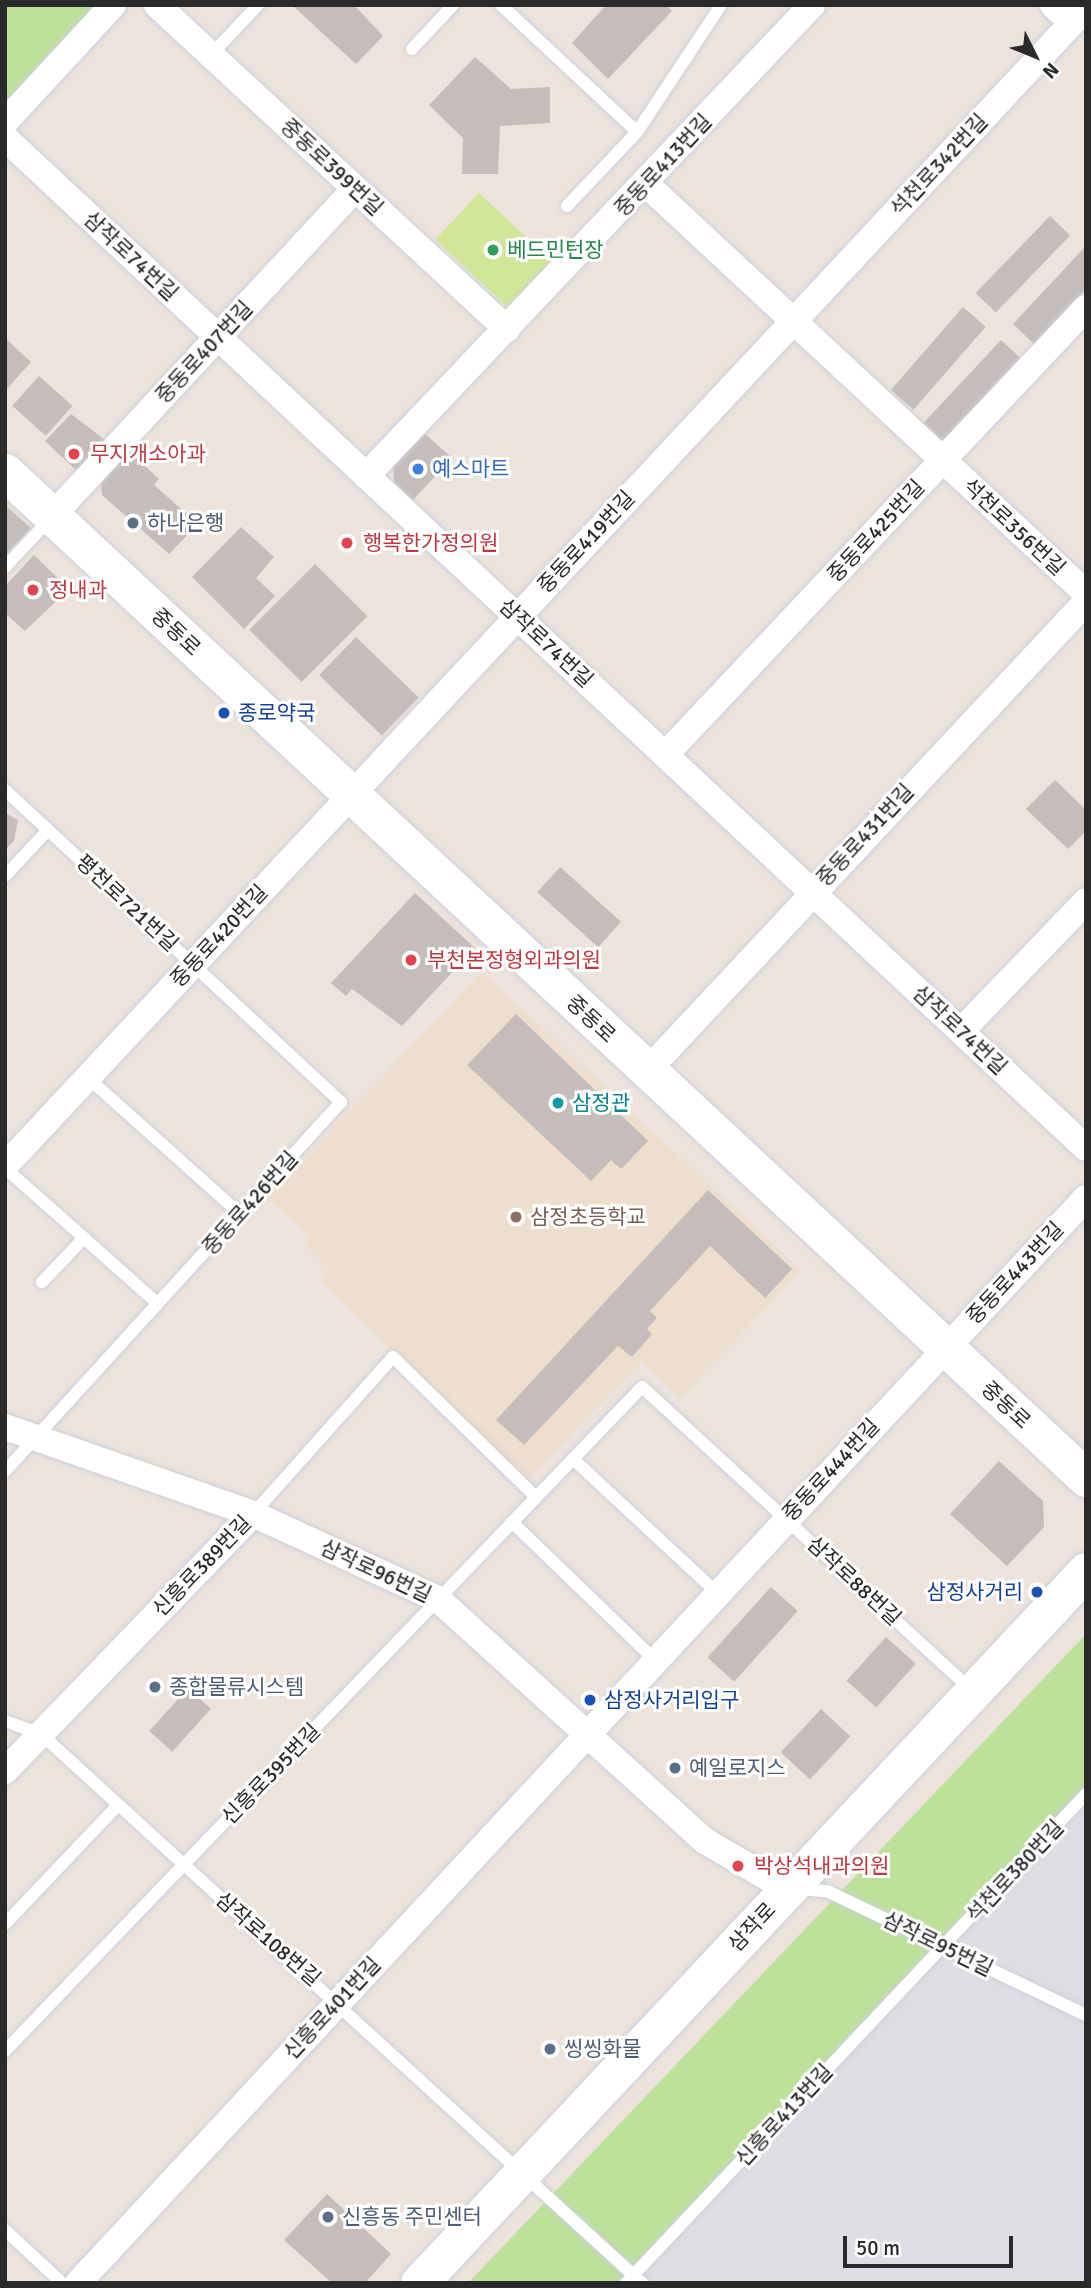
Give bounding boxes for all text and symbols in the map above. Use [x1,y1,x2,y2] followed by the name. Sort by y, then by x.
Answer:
[1000,21,1070,91] north arrow
[1037,57,1064,83] text: N
[609,109,717,221] street label: 중동로413번길
[885,109,993,221] street label: 석천로342번길
[276,113,388,221] street label: 중동로399번길
[79,206,183,306] street label: 삼작로74번길
[507,237,604,263] place label: 베드민턴장
[485,242,501,258] marker: 베드민턴장
[150,296,258,408] street label: 중동로407번길
[90,441,206,467] place label: 무지개소아과
[64,444,84,464] marker: 무지개소아과
[432,456,509,482] place label: 예스마트
[410,461,426,477] marker: 예스마트
[958,473,1070,581] street label: 석천로356번길
[822,475,930,587] street label: 중동로425번길
[532,486,640,598] street label: 중동로419번길
[147,510,224,536] place label: 하나은행
[125,515,141,531] marker: 하나은행
[363,530,498,556] place label: 행복한가정의원
[337,533,357,553] marker: 행복한가정의원
[49,577,107,603] place label: 정내과
[23,580,43,600] marker: 정내과
[494,593,598,693] street label: 삼작로74번길
[146,603,206,661] street label: 중동로
[238,700,315,726] place label: 종로약국
[216,705,232,721] marker: 종로약국
[811,779,919,891] street label: 중동로431번길
[71,849,183,957] street label: 평천로721번길
[165,880,273,992] street label: 중동로420번길
[427,947,601,973] place label: 부천본정형외과의원
[401,950,421,970] marker: 부천본정형외과의원
[908,980,1012,1080] street label: 삼작로74번길
[561,990,621,1048] street label: 중동로
[572,1090,630,1116] place label: 삼정관
[550,1095,566,1111] marker: 삼정관
[197,1146,303,1260] street label: 중동로426번길
[530,1204,646,1230] place label: 삼정초등학교
[508,1209,524,1225] marker: 삼정초등학교
[961,1217,1069,1329] street label: 중동로443번길
[976,1376,1036,1434] street label: 중동로
[777,1414,885,1526] street label: 중동로444번길
[148,1510,256,1622] street label: 신흥로389번길
[802,1531,906,1631] street label: 삼작로88번길
[317,1534,435,1608] street label: 삼작로96번길
[926,1579,1023,1605] place label: 삼정사거리
[1029,1584,1045,1600] marker: 삼정사거리
[169,1674,304,1700] place label: 종합물류시스템
[147,1679,163,1695] marker: 종합물류시스템
[604,1687,739,1713] place label: 삼정사거리입구
[582,1692,598,1708] marker: 삼정사거리입구
[217,1718,325,1830] street label: 신흥로395번길
[689,1755,786,1781] place label: 예일로지스
[667,1760,683,1776] marker: 예일로지스
[961,1815,1069,1927] street label: 석천로380번길
[754,1853,889,1879] place label: 박상석내과의원
[728,1856,748,1876] marker: 박상석내과의원
[210,1887,326,1991] street label: 삼작로108번길
[723,1897,781,1957] street label: 삼작로
[879,1907,997,1981] street label: 삼작로95번길
[278,1952,386,2064] street label: 신흥로401번길
[564,2036,641,2062] place label: 씽씽화물
[542,2041,558,2057] marker: 씽씽화물
[730,2059,838,2171] street label: 신흥로413번길
[342,2204,482,2230] place label: 신흥동 주민센터
[320,2209,336,2225] marker: 신흥동 주민센터
[846,2222,1016,2266] scale bar
[856,2235,900,2261] text: 50 m

